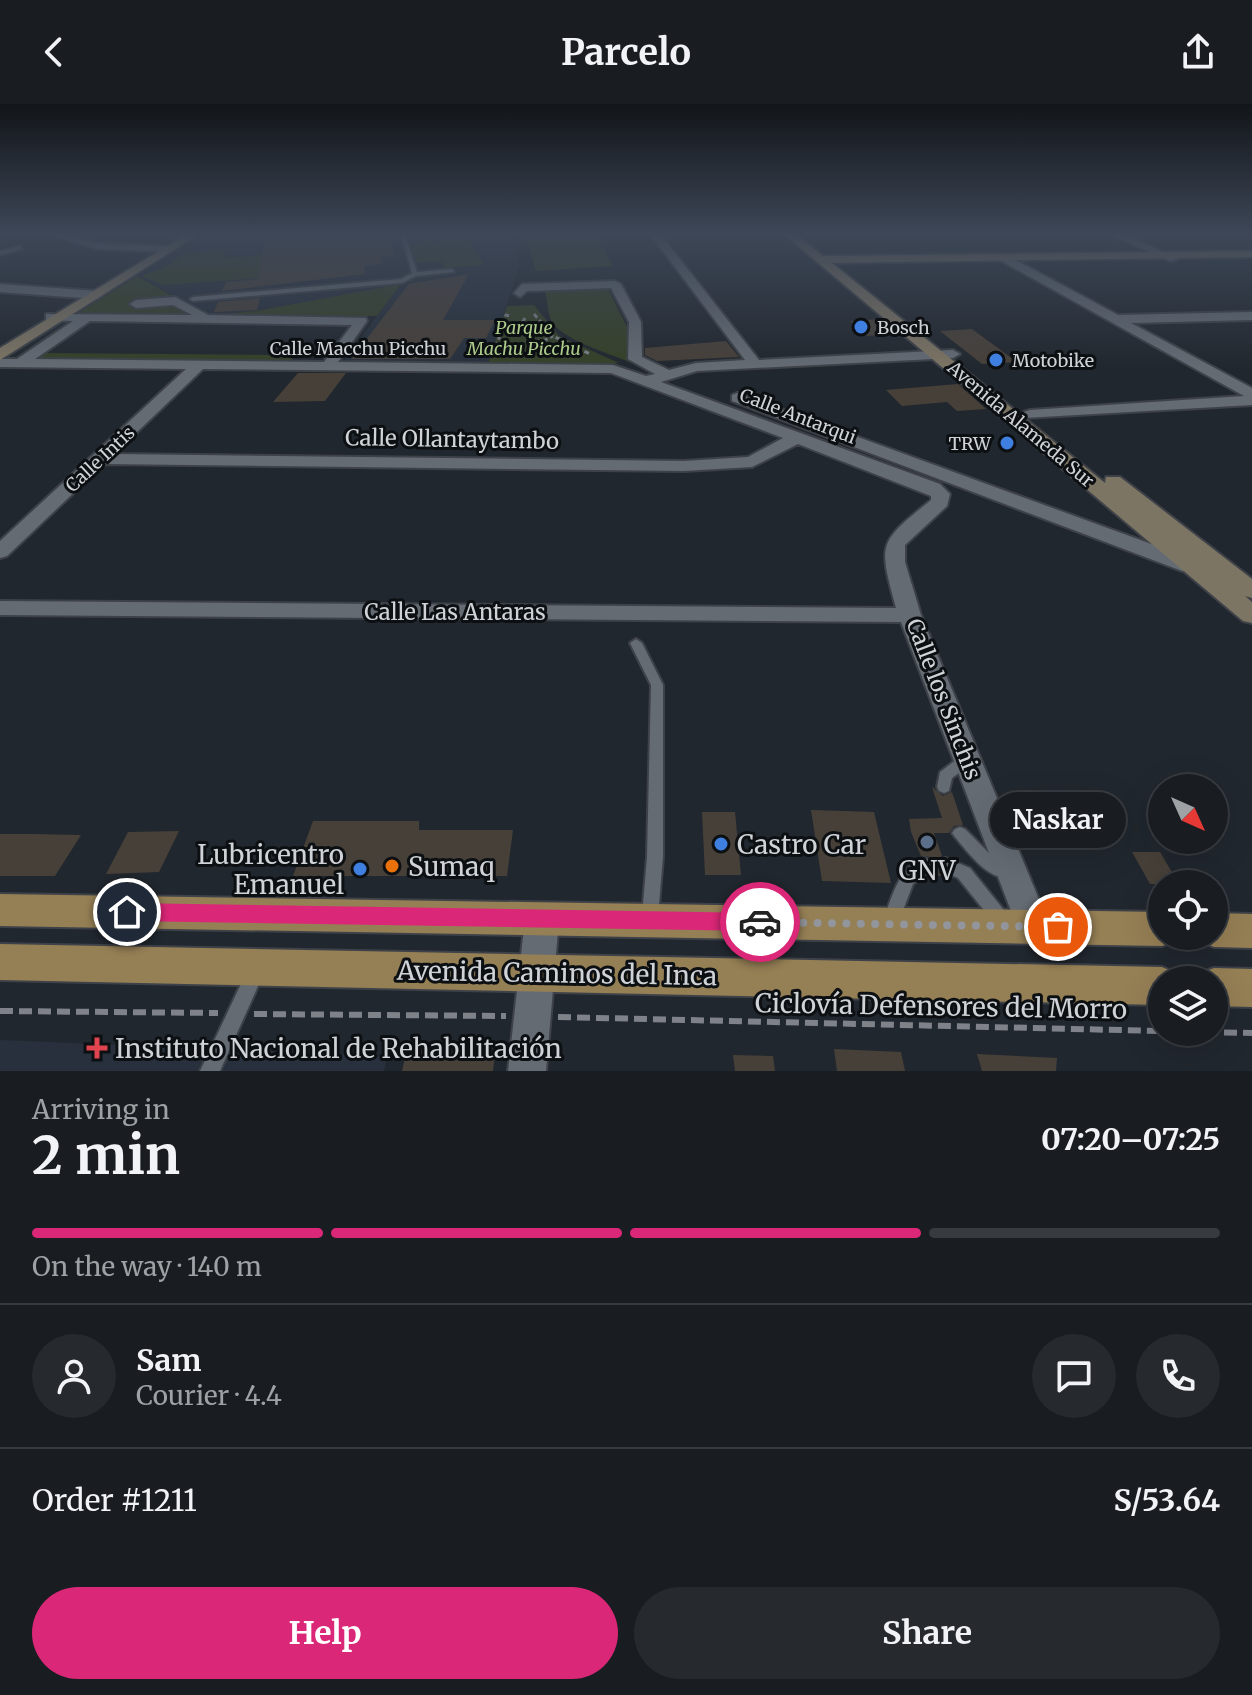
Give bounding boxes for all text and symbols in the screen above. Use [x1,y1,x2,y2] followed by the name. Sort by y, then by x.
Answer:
[32,30,76,74] icon: back
[561,30,691,75] text: Parcelo
[1176,30,1220,74] icon: share
[466,316,581,360] park label: Parque Machu Picchu
[877,316,930,339] place label: Bosch
[852,318,870,336] marker: Bosch
[270,337,446,360] street label: Calle Macchu Picchu
[1012,349,1094,372] place label: Motobike
[987,351,1005,369] marker: Motobike
[942,355,1099,492] street label: Avenida Alameda Sur
[737,383,860,449] street label: Calle Antarqui
[61,421,140,497] street label: Calle Intis
[345,423,559,455] street label: Calle Ollantaytambo
[948,432,992,455] place label: TRW
[998,434,1016,452] marker: TRW
[364,598,546,626] street label: Calle Las Antaras
[900,615,988,783] street label: Calle los Sinchis
[1148,774,1228,854] north arrow
[1148,774,1228,1046] map controls
[990,791,1126,847] callout: Naskar
[1012,803,1104,836] text: Naskar
[737,828,867,861] place label: Castro Car
[918,833,936,851] marker: GNV
[712,835,730,853] marker: Castro Car
[197,838,344,901] place label: Lubricentro Emanuel
[408,850,495,883] place label: Sumaq
[898,854,956,887] place label: GNV
[383,857,401,875] marker: Sumaq
[351,860,369,878] marker: Lubricentro Emanuel
[1148,870,1228,950] button: locate
[93,878,161,946] pin
[720,882,800,962] courier
[105,890,149,934] icon: home
[1024,893,1092,961] pin
[738,900,782,944] icon: car
[1036,905,1080,949] icon: bag
[396,954,717,992] street label: Avenida Caminos del Inca
[1148,966,1228,1046] button: layers
[755,986,1127,1026] street label: Ciclovía Defensores del Morro
[115,1032,562,1065] place label: Instituto Nacional de Rehabilitación
[86,1037,108,1059] marker: Instituto Nacional de Rehabilitación
[32,1093,170,1126] text: Arriving in
[1041,1120,1220,1158] text: 07:20–07:25
[32,1123,180,1188] text: 2 min
[32,1250,262,1283] text: On the way · 140 m
[32,1334,116,1418] button: person
[1032,1334,1116,1418] button: chat
[1136,1334,1220,1418] button: phone
[136,1341,201,1379] text: Sam
[136,1379,282,1412] text: Courier · 4.4
[32,1481,197,1519] text: Order #1211
[1113,1481,1220,1519] text: S/53.64
[32,1587,618,1679] button: Help
[634,1587,1220,1679] button: Share

